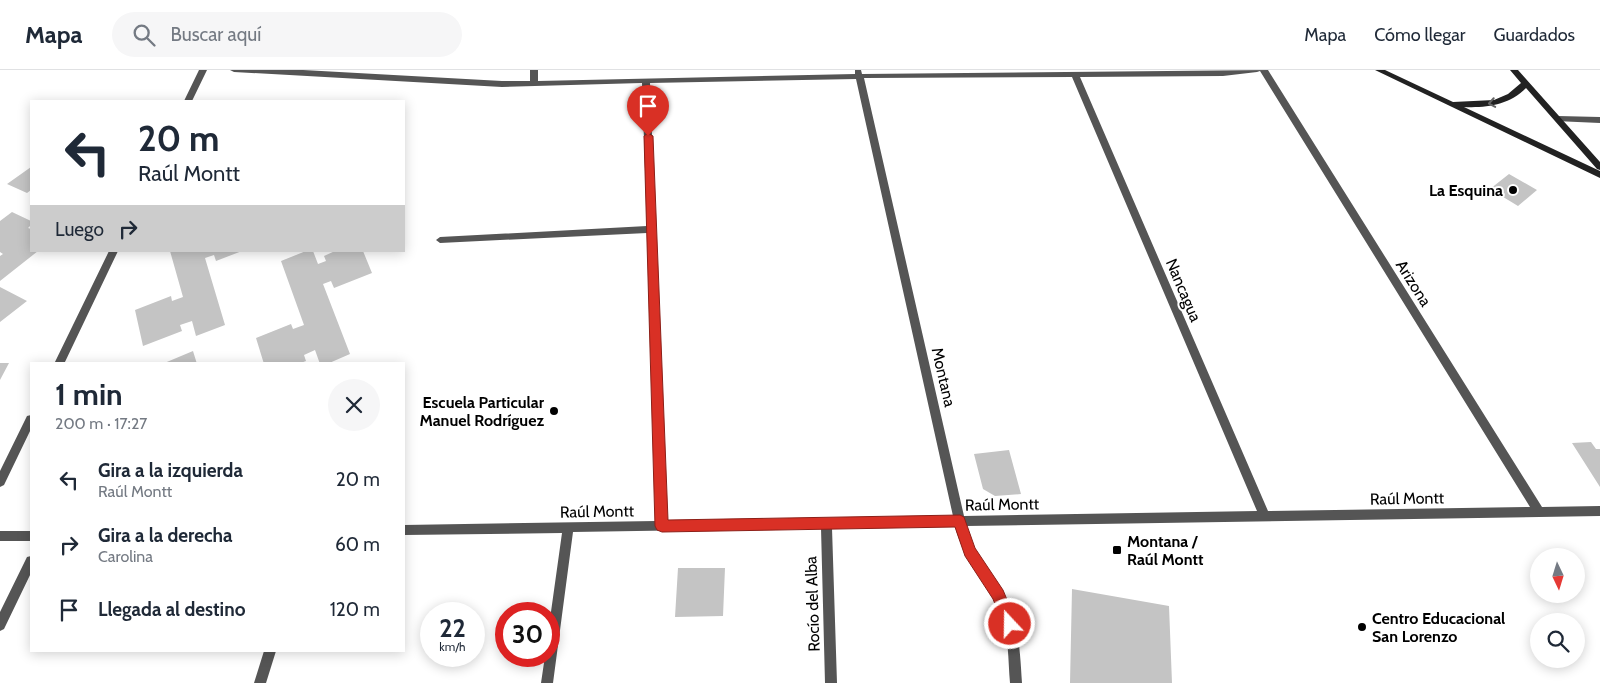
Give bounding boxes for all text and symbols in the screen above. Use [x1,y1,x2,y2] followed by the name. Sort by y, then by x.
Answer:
[112,12,462,57] search box
[25,20,82,49] text: Mapa
[130,21,158,49] icon: search
[170,23,261,46] text: Buscar aquí
[1304,24,1346,46] text: Mapa
[1374,24,1466,46] text: Cómo llegar
[1494,24,1575,46] text: Guardados
[627,85,669,136] pin
[634,92,662,120] icon: arrive
[1488,98,1496,108] one-way arrow
[138,117,220,160] text: 20 m
[55,120,120,185] icon: left
[138,160,240,187] text: Raúl Montt
[1429,181,1503,200] place label: La Esquina
[1507,184,1519,196] marker: La Esquina
[114,215,142,243] icon: right
[55,218,104,241] text: Luego
[1162,256,1205,325] street label: Nancagua
[1392,257,1435,310] street label: Arizona
[927,346,960,409] street label: Montana
[55,376,123,413] text: 1 min
[328,379,380,431] button: close
[419,393,545,430] place label: Escuela Particular Manuel Rodríguez
[548,405,560,417] marker: Escuela Particular Manuel Rodríguez
[55,414,147,433] text: 200 m · 17:27
[98,459,243,482] text: Gira a la izquierda
[55,466,83,494] icon: left
[336,468,380,491] text: 20 m
[98,482,172,501] text: Raúl Montt
[1370,488,1445,509] street label: Raúl Montt
[965,494,1040,515] street label: Raúl Montt
[560,501,635,522] street label: Raúl Montt
[98,524,233,547] text: Gira a la derecha
[55,531,83,559] icon: right
[1127,532,1204,569] place label: Montana / Raúl Montt
[335,533,380,556] text: 60 m
[1111,544,1123,556] marker: Montana / Raúl Montt
[98,547,153,566] text: Carolina
[1530,548,1585,602] north arrow
[1530,548,1585,668] map controls
[801,556,824,652] street label: Rocío del Alba
[55,596,83,624] icon: arrive
[983,597,1035,649] position arrow
[98,598,245,621] text: Llegada al destino
[330,598,380,621] text: 120 m
[495,602,560,667] speed limit sign: 30
[1372,609,1505,646] place label: Centro Educacional San Lorenzo
[439,613,466,643] text: 22
[1530,613,1585,668] button: search
[1356,621,1368,633] marker: Centro Educacional San Lorenzo
[439,639,466,654] text: km/h

